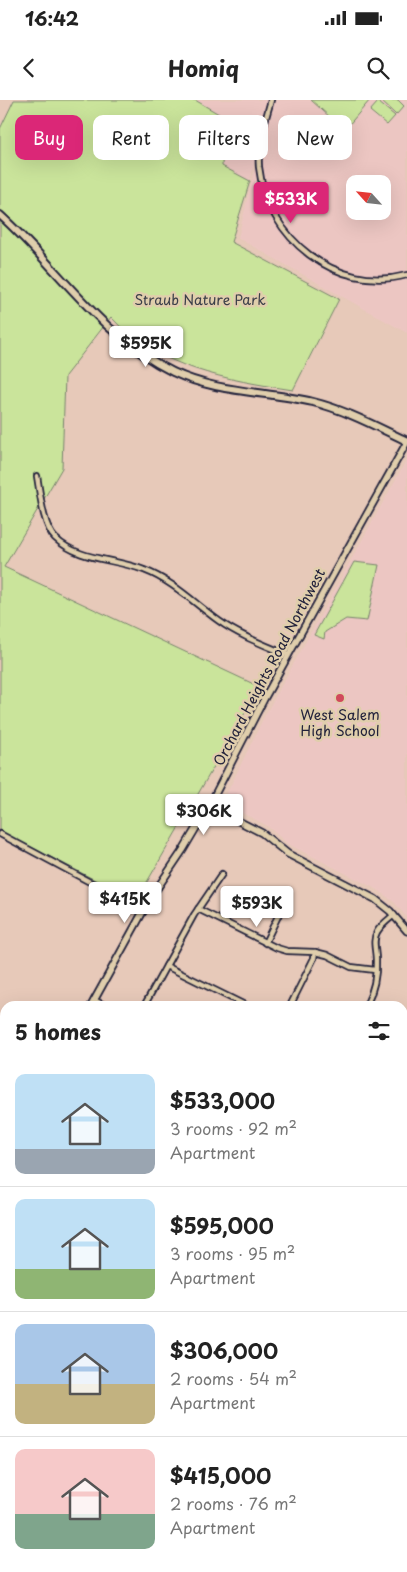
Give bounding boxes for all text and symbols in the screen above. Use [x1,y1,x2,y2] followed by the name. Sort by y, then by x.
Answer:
[25,4,79,32] text: 16:42
[168,51,239,84] text: Homiq
[15,54,43,82] icon: back
[364,54,392,82] icon: search
[15,115,83,160] chip: Buy
[93,115,169,160] chip: Rent
[179,115,268,160] chip: Filters
[278,115,352,160] chip: New
[346,175,391,220] north arrow
[346,175,391,220] map controls
[256,182,326,224] pin: $533K
[265,186,317,210] text: $533K
[134,289,266,310] park label: Straub Nature Park
[111,326,181,368] pin: $595K
[120,330,172,354] text: $595K
[208,564,330,769] street label: Orchard Heights Road Northwest
[334,692,346,704] marker: West Salem High School
[300,704,380,741] place label: West Salem High School
[169,794,239,836] pin: $306K
[176,798,232,822] text: $306K
[90,882,160,924] pin: $415K
[100,886,150,910] text: $415K
[222,886,292,928] pin: $593K
[231,890,283,914] text: $593K
[15,1015,101,1047] text: 5 homes
[365,1017,393,1045] icon: filters
[170,1084,275,1116] text: $533,000
[55,1094,115,1154] icon: home
[170,1116,297,1140] text: 3 rooms · 92 m²
[170,1140,255,1164] text: Apartment
[170,1209,274,1241] text: $595,000
[55,1219,115,1279] icon: home
[170,1241,295,1265] text: 3 rooms · 95 m²
[170,1265,255,1289] text: Apartment
[170,1334,278,1366] text: $306,000
[55,1344,115,1404] icon: home
[170,1366,297,1390] text: 2 rooms · 54 m²
[170,1390,255,1414] text: Apartment
[170,1459,271,1491] text: $415,000
[55,1469,115,1529] icon: home
[170,1491,297,1515] text: 2 rooms · 76 m²
[170,1515,255,1539] text: Apartment

